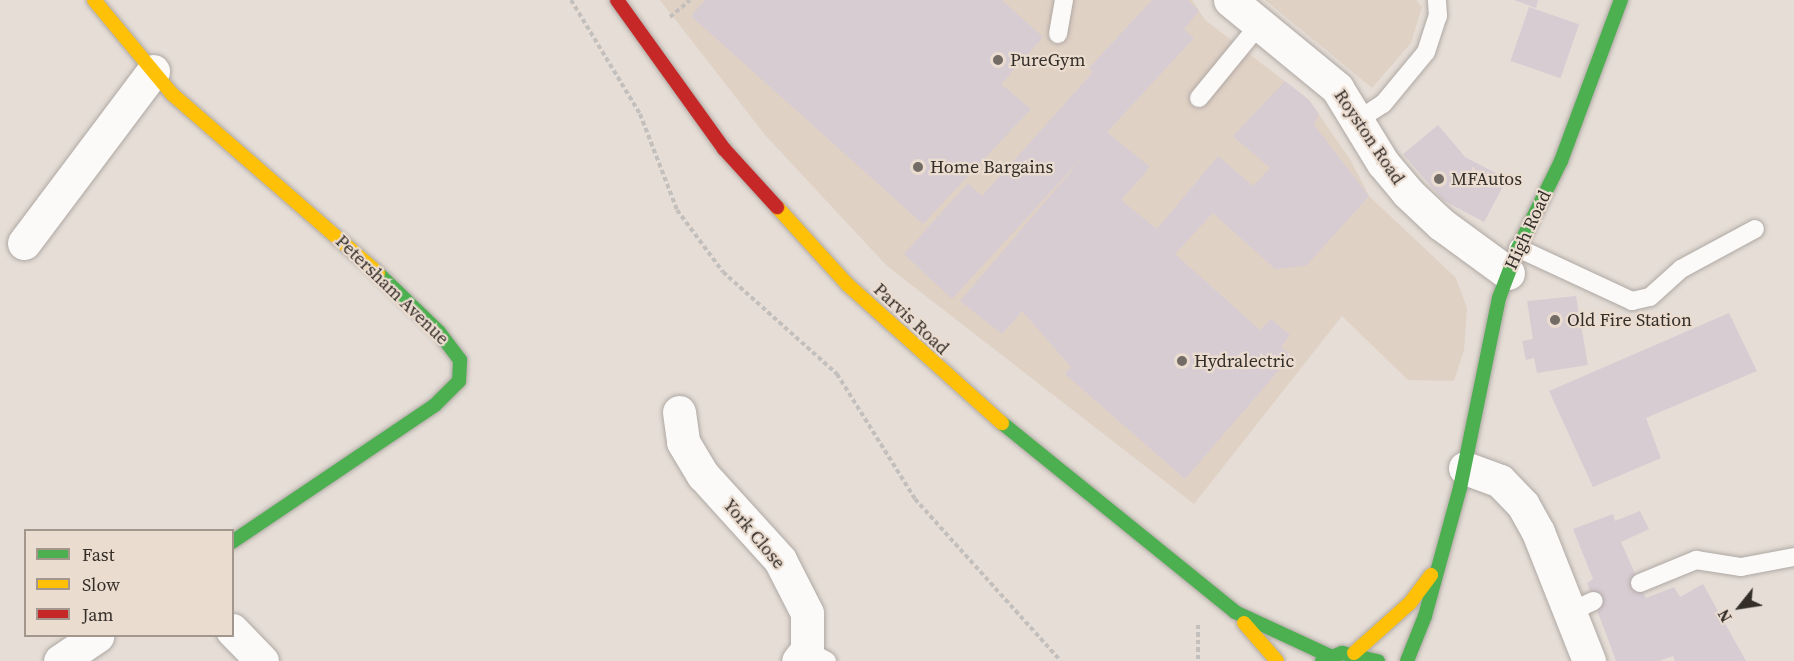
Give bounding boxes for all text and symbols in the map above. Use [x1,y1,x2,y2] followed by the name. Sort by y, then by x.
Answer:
[1010,49,1085,71] place label: PureGym
[991,53,1005,67] marker: PureGym
[1329,85,1409,189] street label: Royston Road
[930,156,1053,178] place label: Home Bargains
[911,160,925,174] marker: Home Bargains
[1451,168,1522,190] place label: MFAutos
[1432,172,1446,186] marker: MFAutos
[1500,187,1556,273] street label: High Road
[331,231,453,349] street label: Petersham Avenue
[869,279,953,359] street label: Parvis Road
[1567,309,1692,331] place label: Old Fire Station
[1548,313,1562,327] marker: Old Fire Station
[1194,350,1294,372] place label: Hydralectric
[1175,354,1189,368] marker: Hydralectric
[719,495,789,573] street label: York Close
[24,529,234,637] legend
[82,542,115,567] text: Fast
[82,572,120,597] text: Slow
[1710,577,1770,637] north arrow
[82,602,114,627] text: Jam
[1712,605,1737,627] text: N

